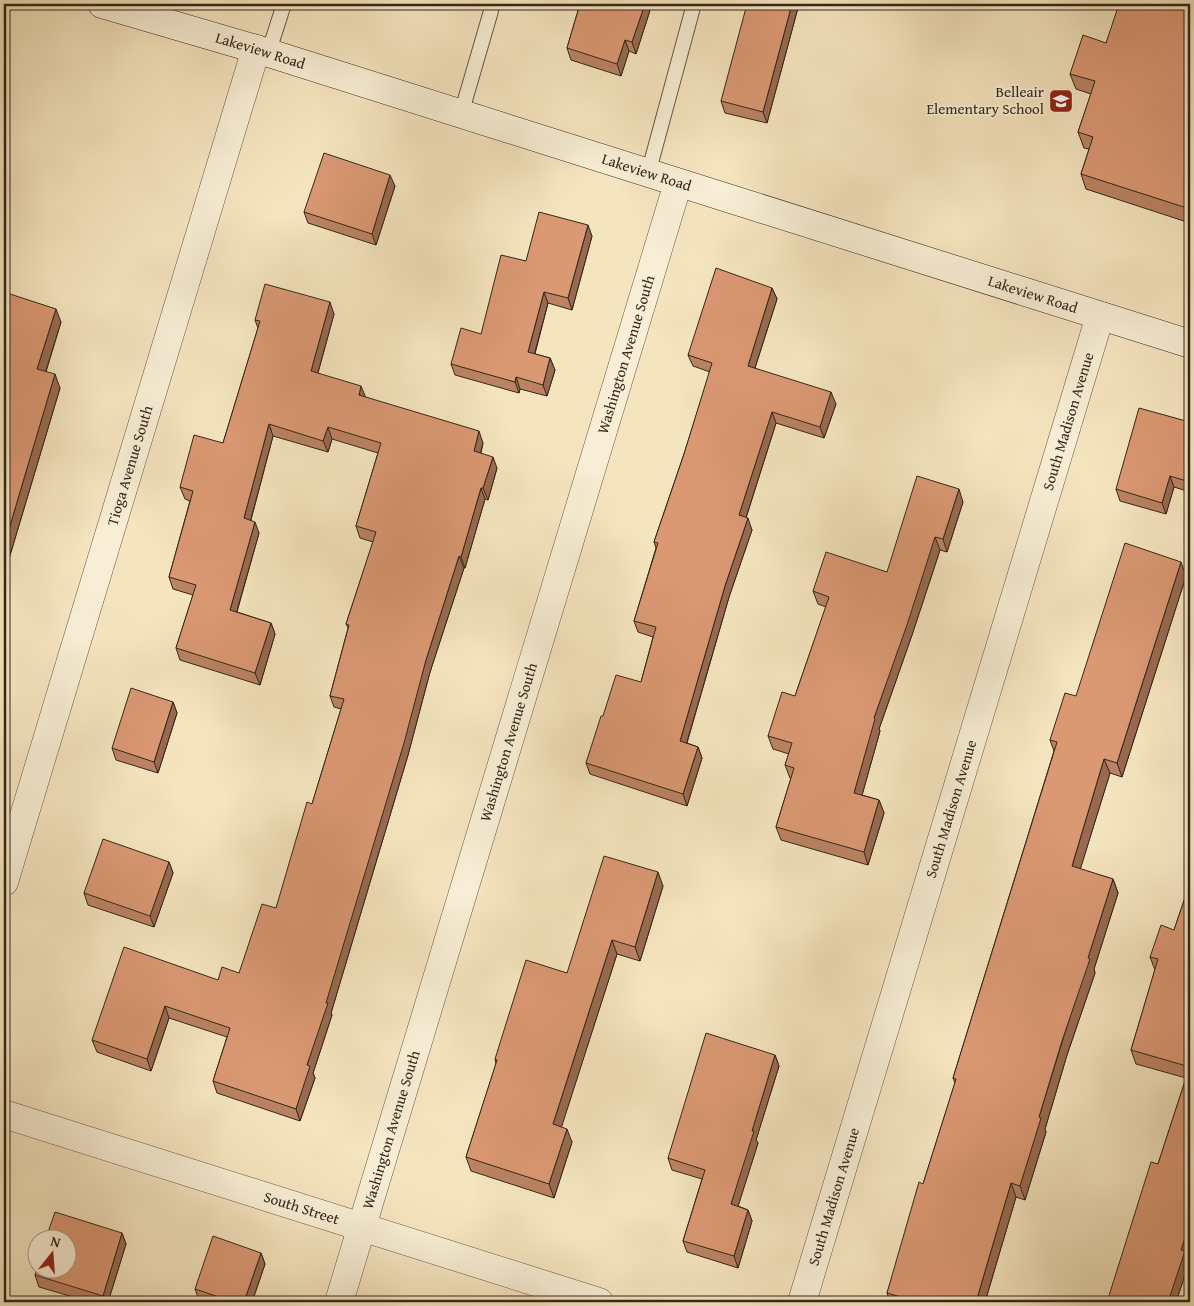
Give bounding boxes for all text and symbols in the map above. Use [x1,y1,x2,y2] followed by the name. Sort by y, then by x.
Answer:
[213,27,308,74] street label: Lakeview Road
[926,81,1044,119] place label: Belleair Elementary School
[1048,88,1074,114] school or university icon: Belleair Elementary School
[599,148,694,196] street label: Lakeview Road
[985,270,1080,318] street label: Lakeview Road
[592,272,660,436] street label: Washington Avenue South
[1037,350,1098,493] street label: South Madison Avenue
[101,402,158,528] street label: Tioga Avenue South
[474,660,542,824] street label: Washington Avenue South
[920,737,981,881] street label: South Madison Avenue
[357,1047,425,1211] street label: Washington Avenue South
[803,1125,864,1268] street label: South Madison Avenue
[261,1186,343,1230] street label: South Street
[28,1228,78,1278] north arrow
[48,1231,64,1253] text: N

